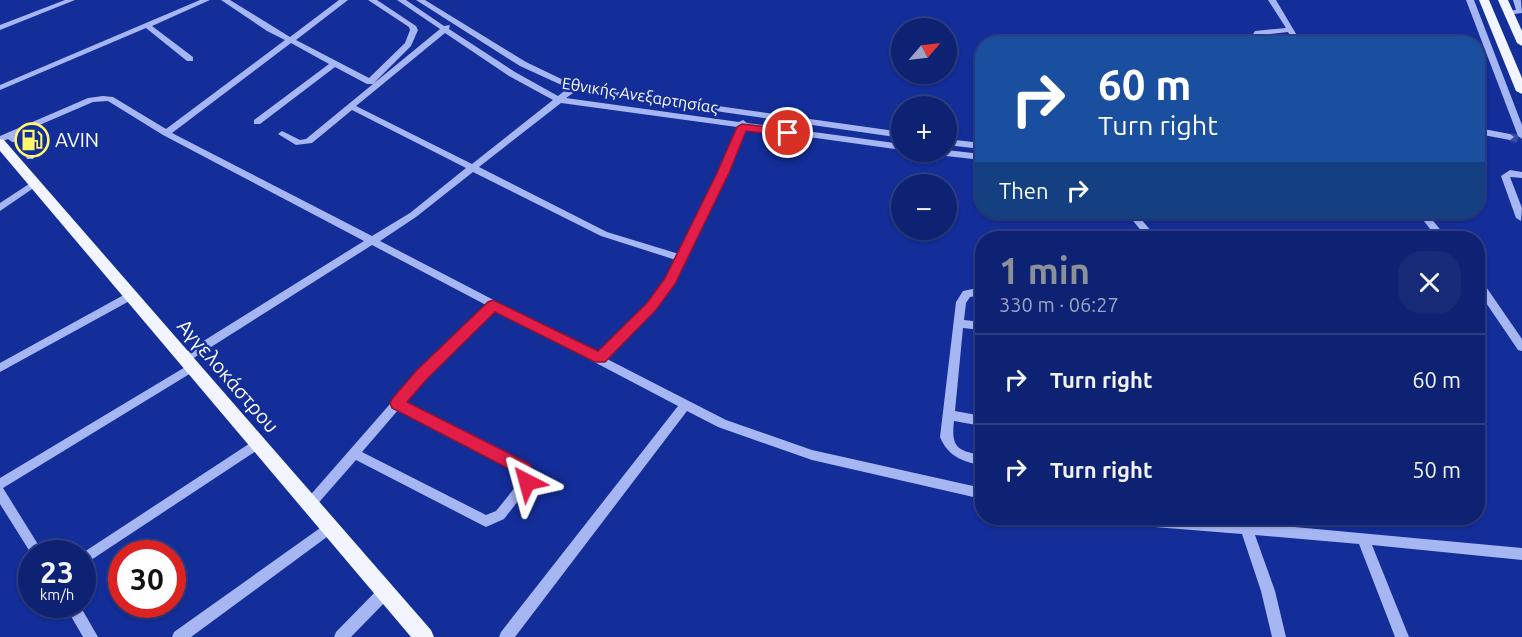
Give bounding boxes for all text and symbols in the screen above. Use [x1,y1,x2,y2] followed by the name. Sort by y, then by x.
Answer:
[891,18,957,84] north arrow
[891,18,957,240] map controls
[999,60,1077,138] icon: right
[1098,61,1192,108] text: 60 m
[561,74,719,117] street label: Εθνικής Ανεξαρτησίας
[891,96,957,162] button: +
[762,107,813,158] pin
[1098,110,1218,140] text: Turn right
[771,116,804,149] icon: arrive
[14,122,50,158] fuel station icon: AVIN
[55,128,99,151] place label: AVIN
[891,174,957,240] button: −
[1061,174,1094,207] icon: right
[999,178,1049,203] text: Then
[999,250,1090,291] text: 1 min
[1398,251,1461,314] button: close
[999,293,1119,316] text: 330 m · 06:27
[173,314,284,437] street label: Αγγελοκάστρου
[999,363,1032,396] icon: right
[1050,367,1152,392] text: Turn right
[1412,367,1461,392] text: 60 m
[495,450,559,514] position arrow
[999,453,1032,486] icon: right
[1050,457,1152,482] text: Turn right
[1412,457,1461,482] text: 50 m
[108,540,186,618] speed limit sign: 30
[40,555,74,589] text: 23
[40,586,74,603] text: km/h

